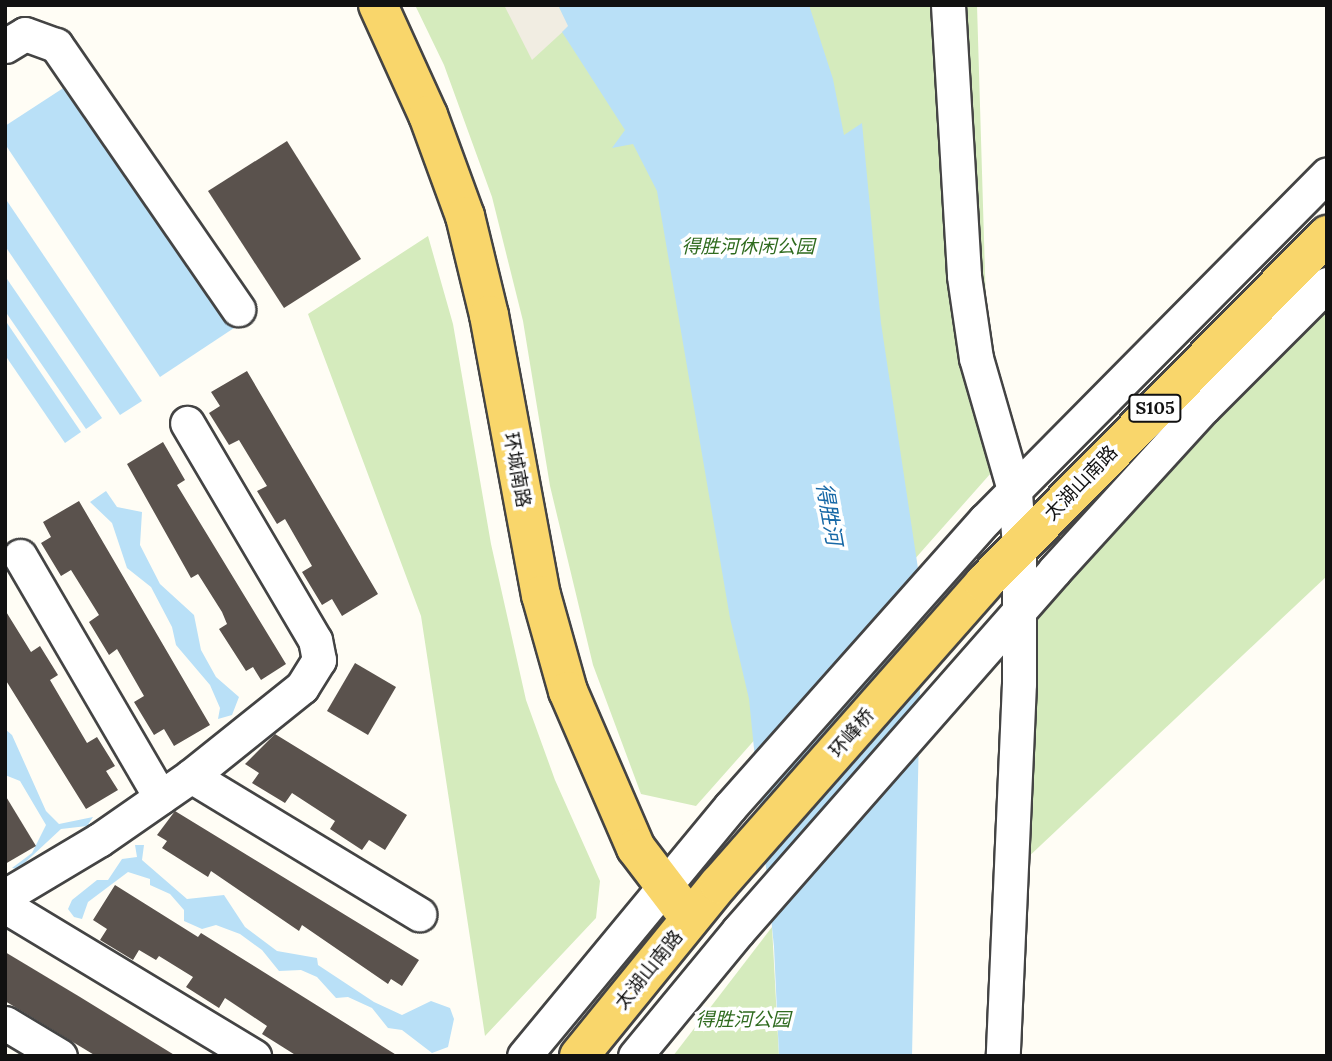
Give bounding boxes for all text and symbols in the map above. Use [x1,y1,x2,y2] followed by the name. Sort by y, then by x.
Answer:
[682,236,814,258] park label: 得胜河休闲公园
[1127,394,1183,422] road number: S105
[499,431,535,509] street label: 环城南路
[1040,441,1122,525] street label: 太湖山南路
[811,481,847,547] water label: 得胜河
[825,704,879,762] street label: 环峰桥
[610,926,688,1014] street label: 太湖山南路
[696,1009,790,1031] park label: 得胜河公园

